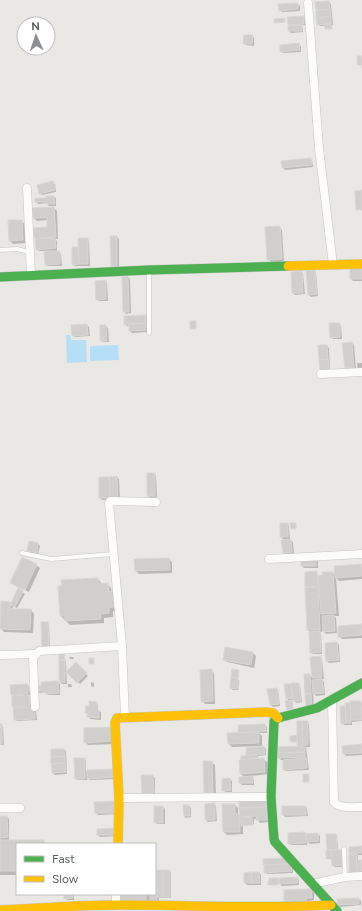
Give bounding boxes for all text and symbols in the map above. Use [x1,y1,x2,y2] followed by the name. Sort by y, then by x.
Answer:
[16,16,56,56] north arrow
[31,20,40,33] text: N
[16,843,156,895] legend
[52,852,75,866] text: Fast
[52,872,79,886] text: Slow

